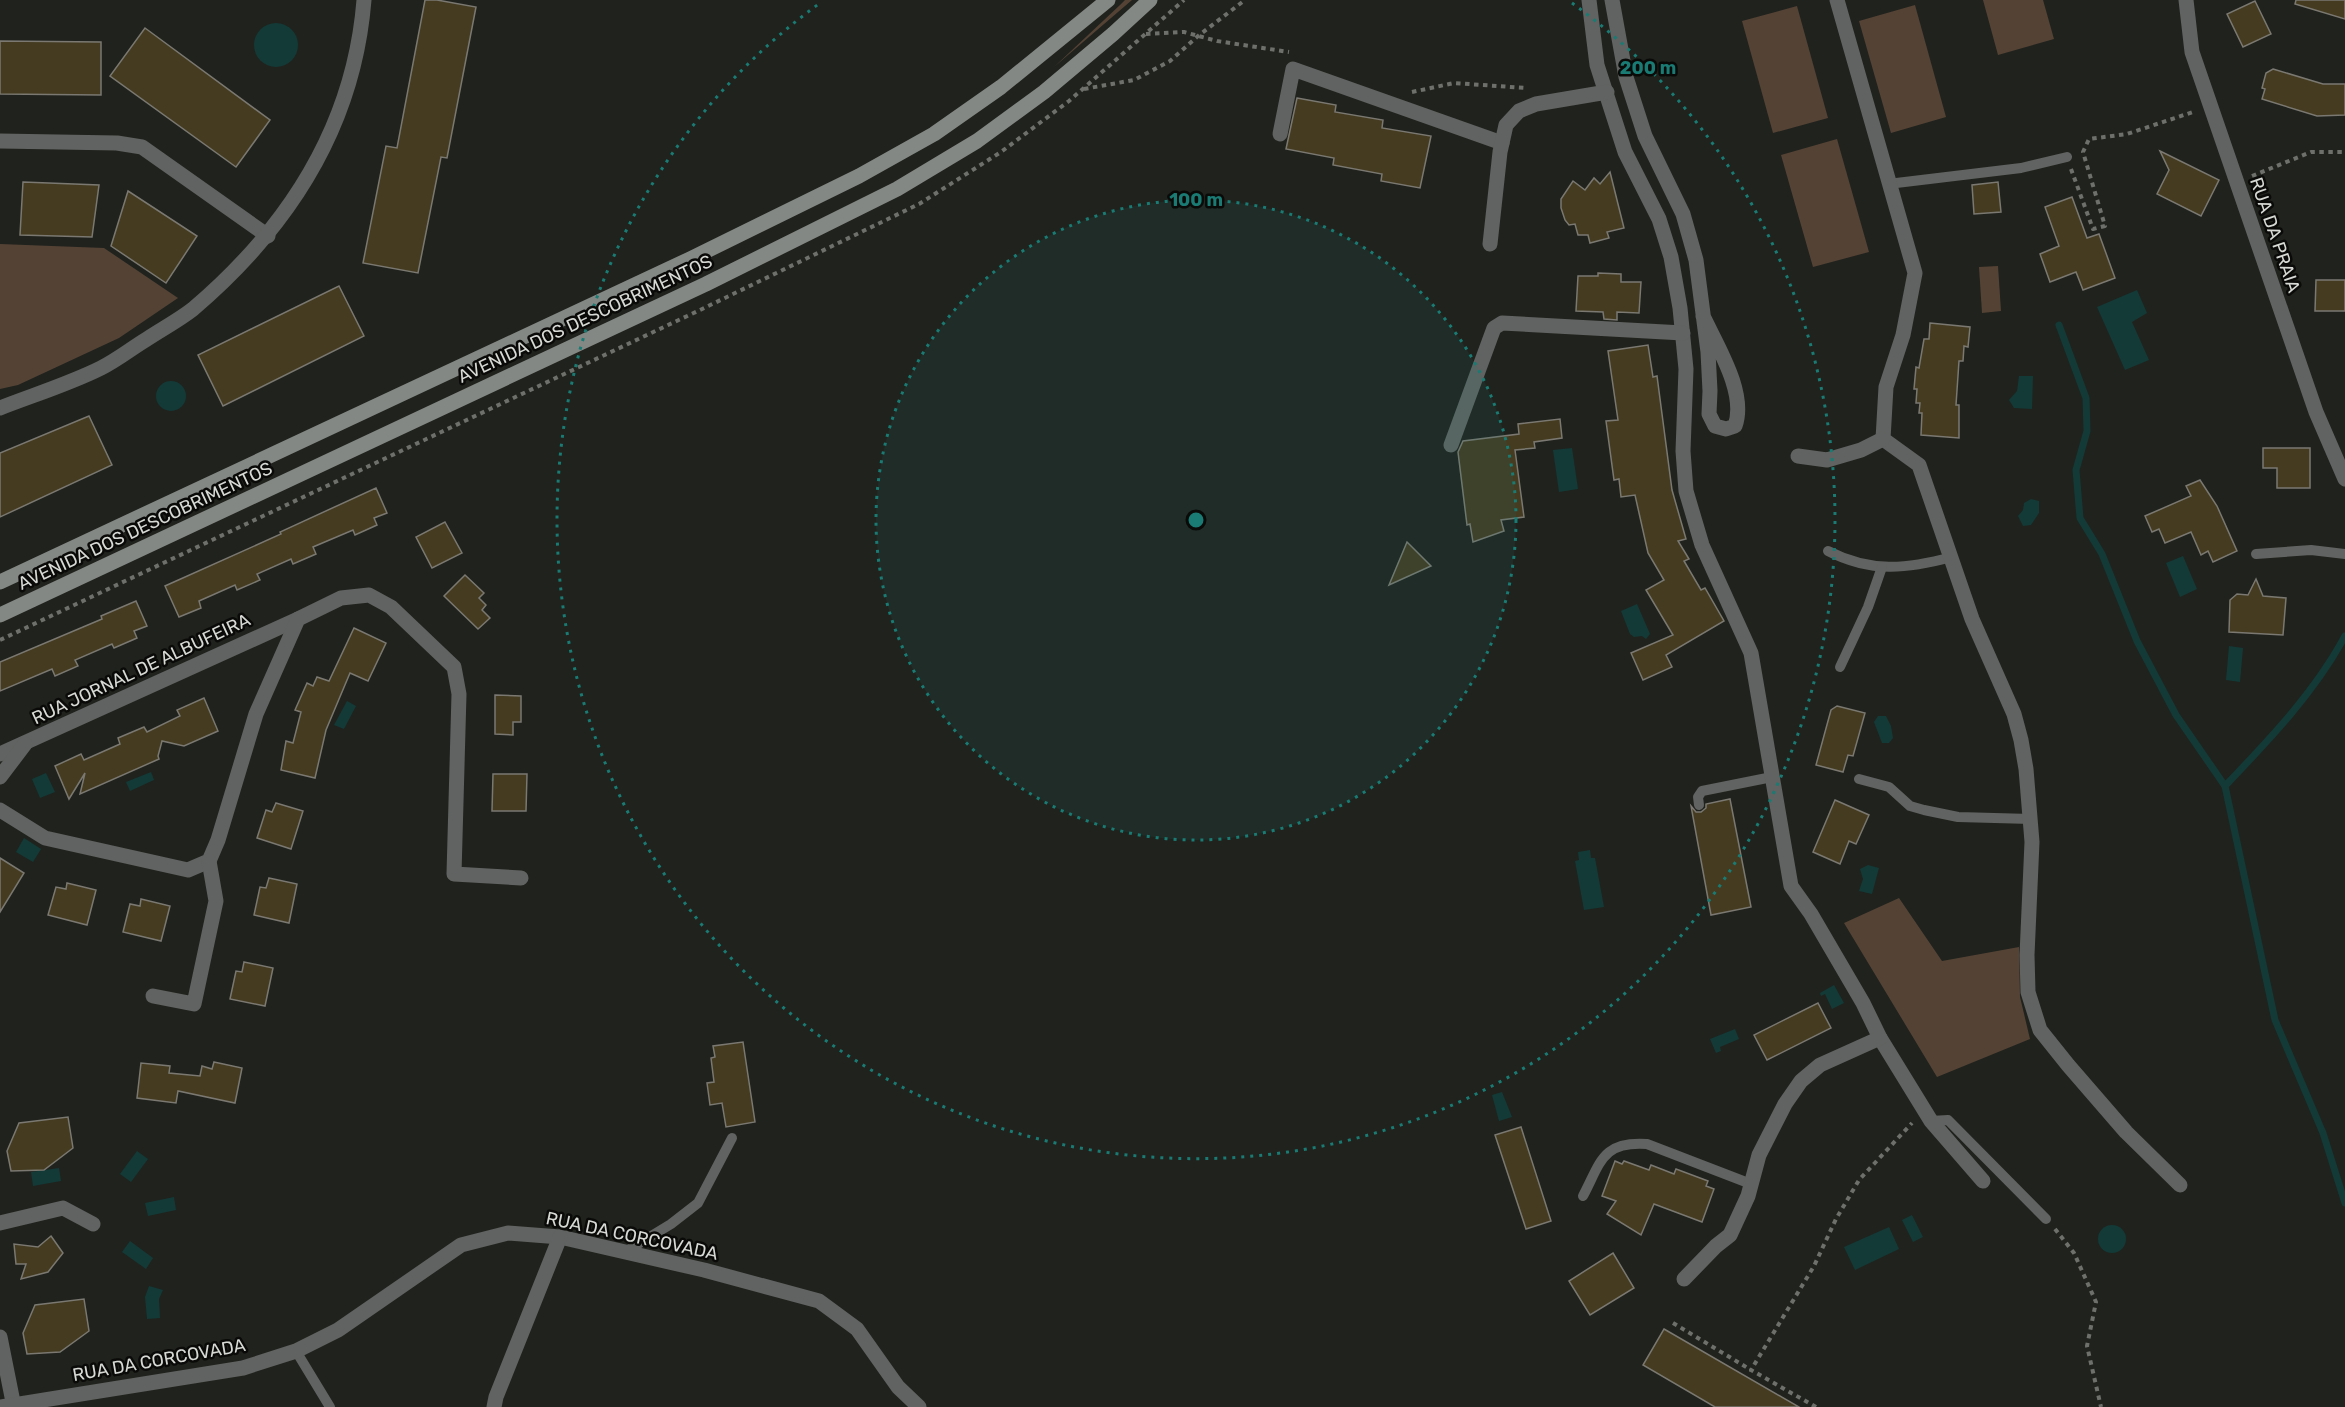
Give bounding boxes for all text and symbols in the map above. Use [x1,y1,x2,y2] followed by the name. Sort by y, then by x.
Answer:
[1620,57,1676,79] text: 200 m
[2245,174,2305,296] street label: RUA DA PRAIA
[1169,189,1223,211] text: 100 m
[454,250,716,388] street label: AVENIDA DOS DESCOBRIMENTOS
[14,457,276,595] street label: AVENIDA DOS DESCOBRIMENTOS
[1186,510,1206,530] centre of rings
[28,609,254,729] street label: RUA JORNAL DE ALBUFEIRA
[544,1207,720,1265] street label: RUA DA CORCOVADA
[71,1334,247,1386] street label: RUA DA CORCOVADA

